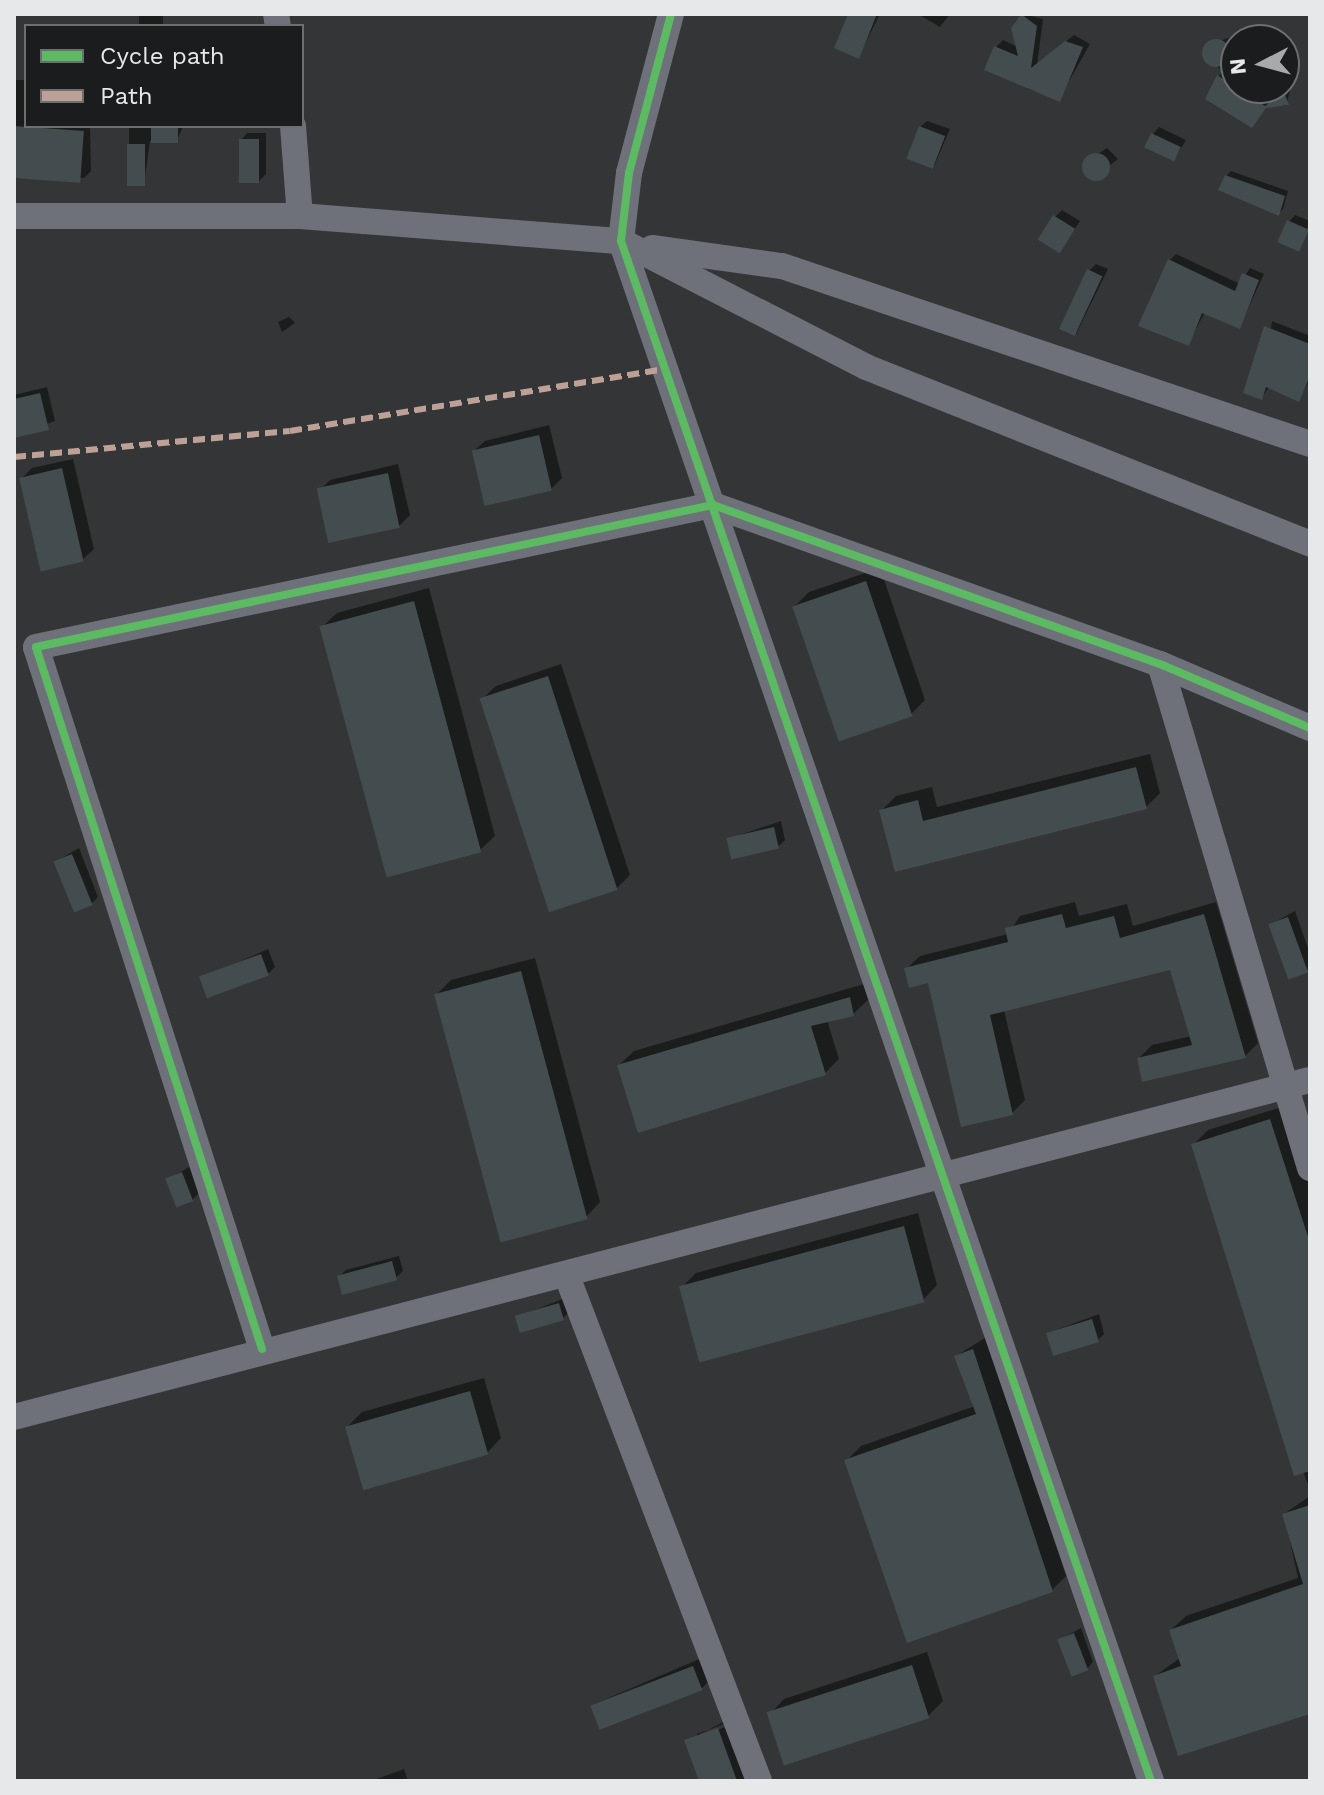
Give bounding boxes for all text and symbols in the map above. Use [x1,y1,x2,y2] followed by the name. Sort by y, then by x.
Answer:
[24,24,304,128] legend
[1220,24,1300,104] north arrow
[100,42,225,70] text: Cycle path
[1224,57,1251,76] text: N
[100,82,153,110] text: Path

